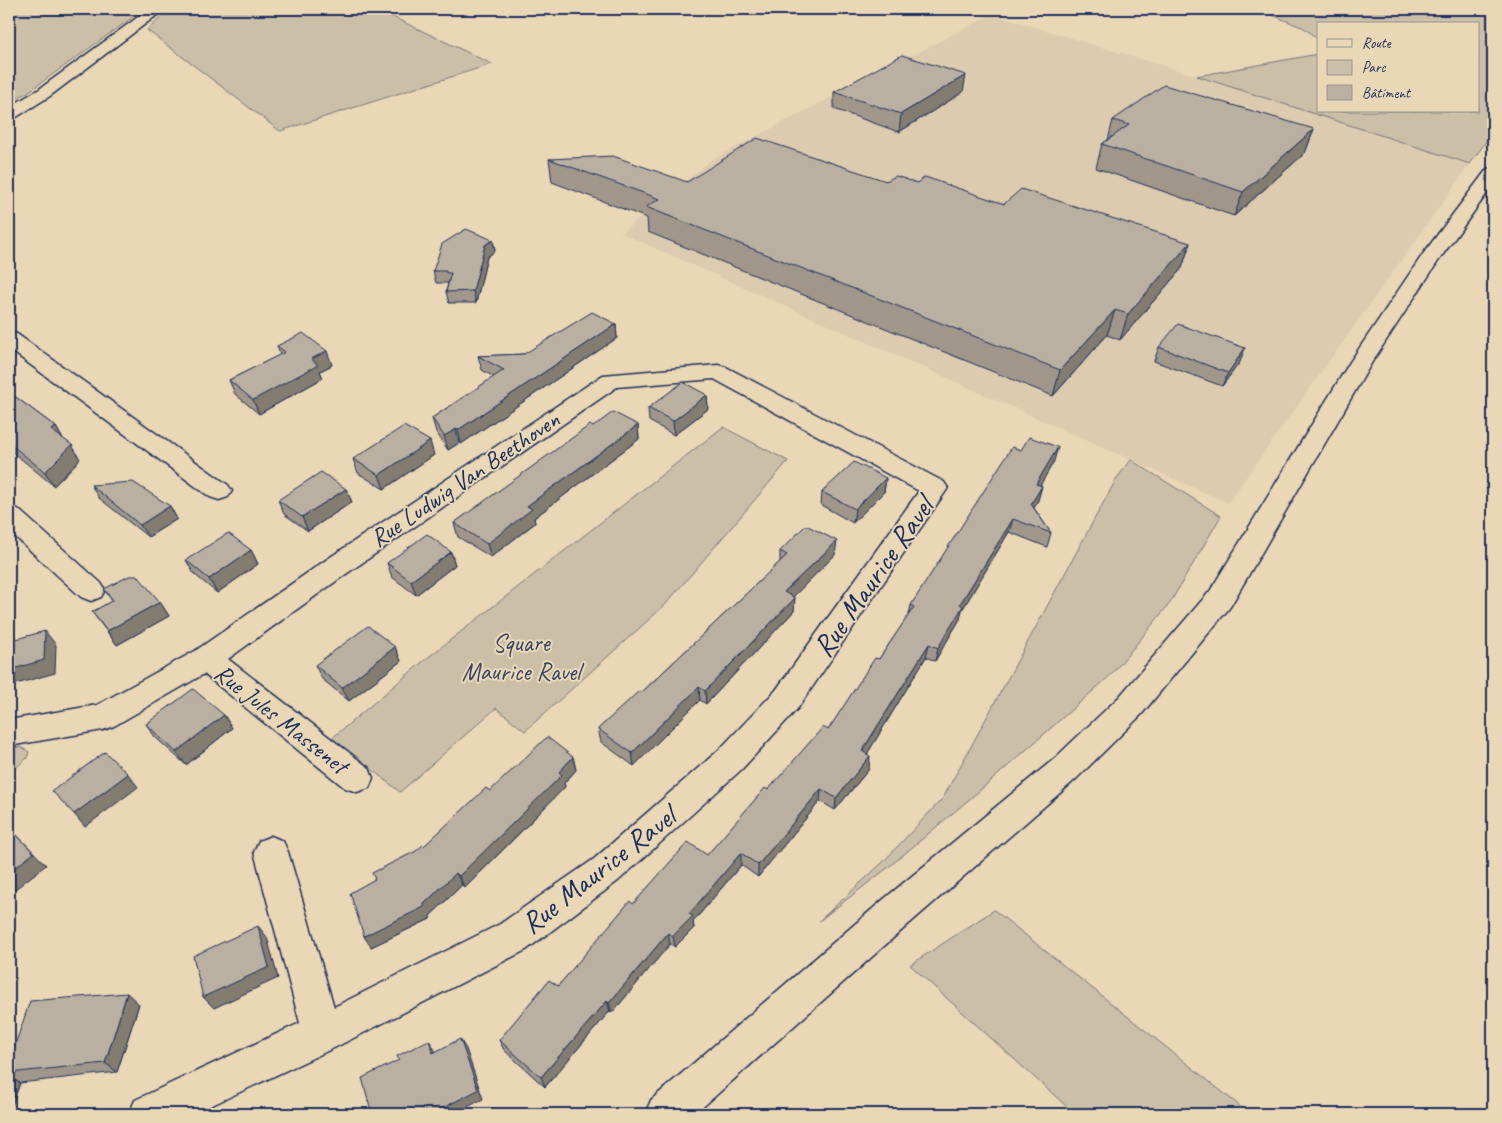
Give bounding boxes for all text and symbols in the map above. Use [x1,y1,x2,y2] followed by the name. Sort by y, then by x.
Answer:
[1317,22,1480,112] legend
[1362,34,1392,53] text: Route
[1362,58,1386,77] text: Parc
[1362,84,1412,103] text: Bâtiment
[364,403,567,554] street label: Rue Ludwig Van Beethoven
[804,486,945,664] street label: Rue Maurice Ravel
[462,627,585,688] park label: Square Maurice Ravel
[208,657,357,783] street label: Rue Jules Massenet
[513,795,687,942] street label: Rue Maurice Ravel

